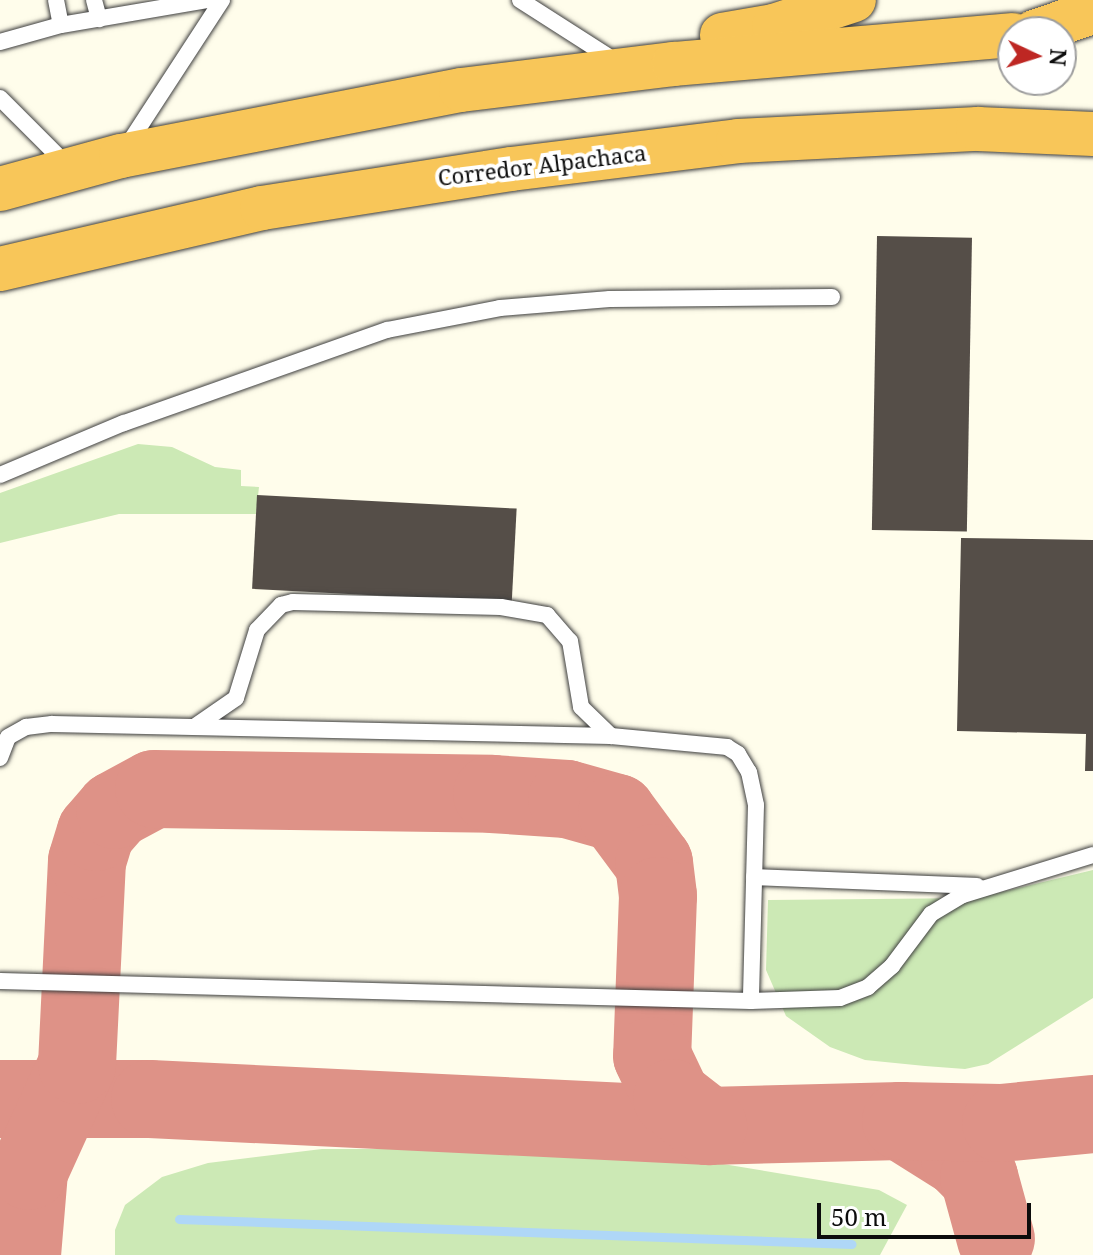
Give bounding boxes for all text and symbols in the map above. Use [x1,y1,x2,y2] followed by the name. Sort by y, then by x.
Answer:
[997,16,1077,96] north arrow
[1043,48,1075,67] text: N
[436,139,648,191] street label: Corredor Alpachaca
[821,1187,1035,1237] scale bar
[831,1200,887,1233] text: 50 m

